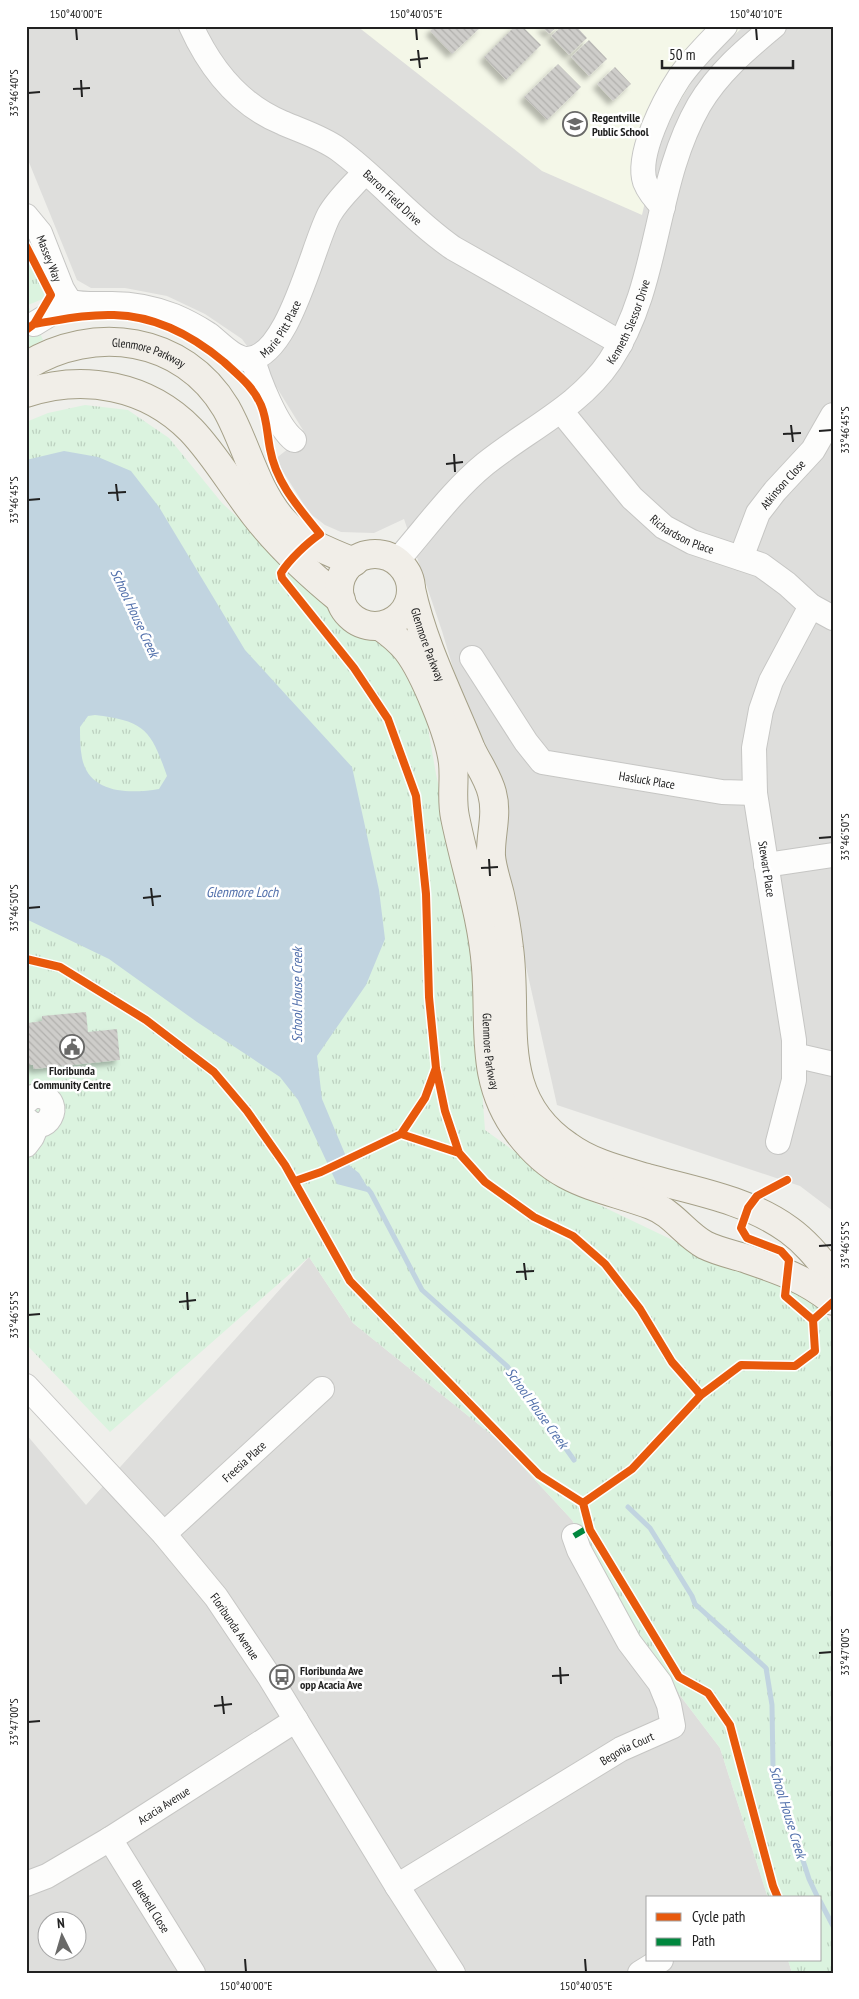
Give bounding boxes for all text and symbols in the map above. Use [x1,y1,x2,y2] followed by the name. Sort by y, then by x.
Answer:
[50,6,102,21] text: 150°40'00"E
[390,6,442,21] text: 150°40'05"E
[730,6,782,21] text: 150°40'10"E
[662,38,793,70] scale bar
[669,45,695,64] text: 50 m
[6,69,21,117] text: 33°46'40"S
[592,110,649,139] place label: Regentville Public School
[562,111,588,137] school or university icon: Regentville Public School
[361,166,426,228] street label: Barron Field Drive
[34,233,66,284] street label: Massey Way
[603,277,652,367] street label: Kenneth Slessor Drive
[257,298,303,360] street label: Marie Pitt Place
[112,334,189,371] street label: Glenmore Parkway
[837,406,852,454] text: 33°46'45"S
[757,456,808,512] street label: Atkinson Close
[6,476,21,524] text: 33°46'45"S
[647,511,716,556] street label: Richardson Place
[107,566,164,662] water label: School House Creek
[408,606,449,684] street label: Glenmore Parkway
[618,767,676,792] street label: Hasluck Place
[837,813,852,861] text: 33°46'50"S
[755,840,779,898] street label: Stewart Place
[206,883,279,901] water label: Glenmore Loch
[6,884,21,932] text: 33°46'50"S
[288,946,306,1043] water label: School House Creek
[480,1013,504,1092] street label: Glenmore Parkway
[59,1034,85,1060] public building icon: Floribunda Community Centre
[33,1063,111,1092] place label: Floribunda Community Centre
[837,1221,852,1269] text: 33°46'55"S
[6,1291,21,1339] text: 33°46'55"S
[502,1364,573,1453] water label: School House Creek
[219,1437,269,1485] street label: Freesia Place
[208,1589,263,1662] street label: Floribunda Avenue
[837,1628,852,1676] text: 33°47'00"S
[300,1663,363,1692] place label: Floribunda Ave opp Acacia Ave
[269,1664,295,1690] bus stop icon: Floribunda Ave opp Acacia Ave
[6,1698,21,1746] text: 33°47'00"S
[597,1728,656,1768] street label: Begonia Court
[765,1764,811,1862] water label: School House Creek
[135,1783,192,1827] street label: Acacia Avenue
[130,1877,174,1935] street label: Bluebell Close
[646,1896,822,1962] legend
[692,1907,745,1926] text: Cycle path
[38,1912,88,1962] north arrow
[56,1914,65,1932] text: N
[692,1931,715,1950] text: Path
[220,1978,272,1993] text: 150°40'00"E
[560,1978,612,1993] text: 150°40'05"E

